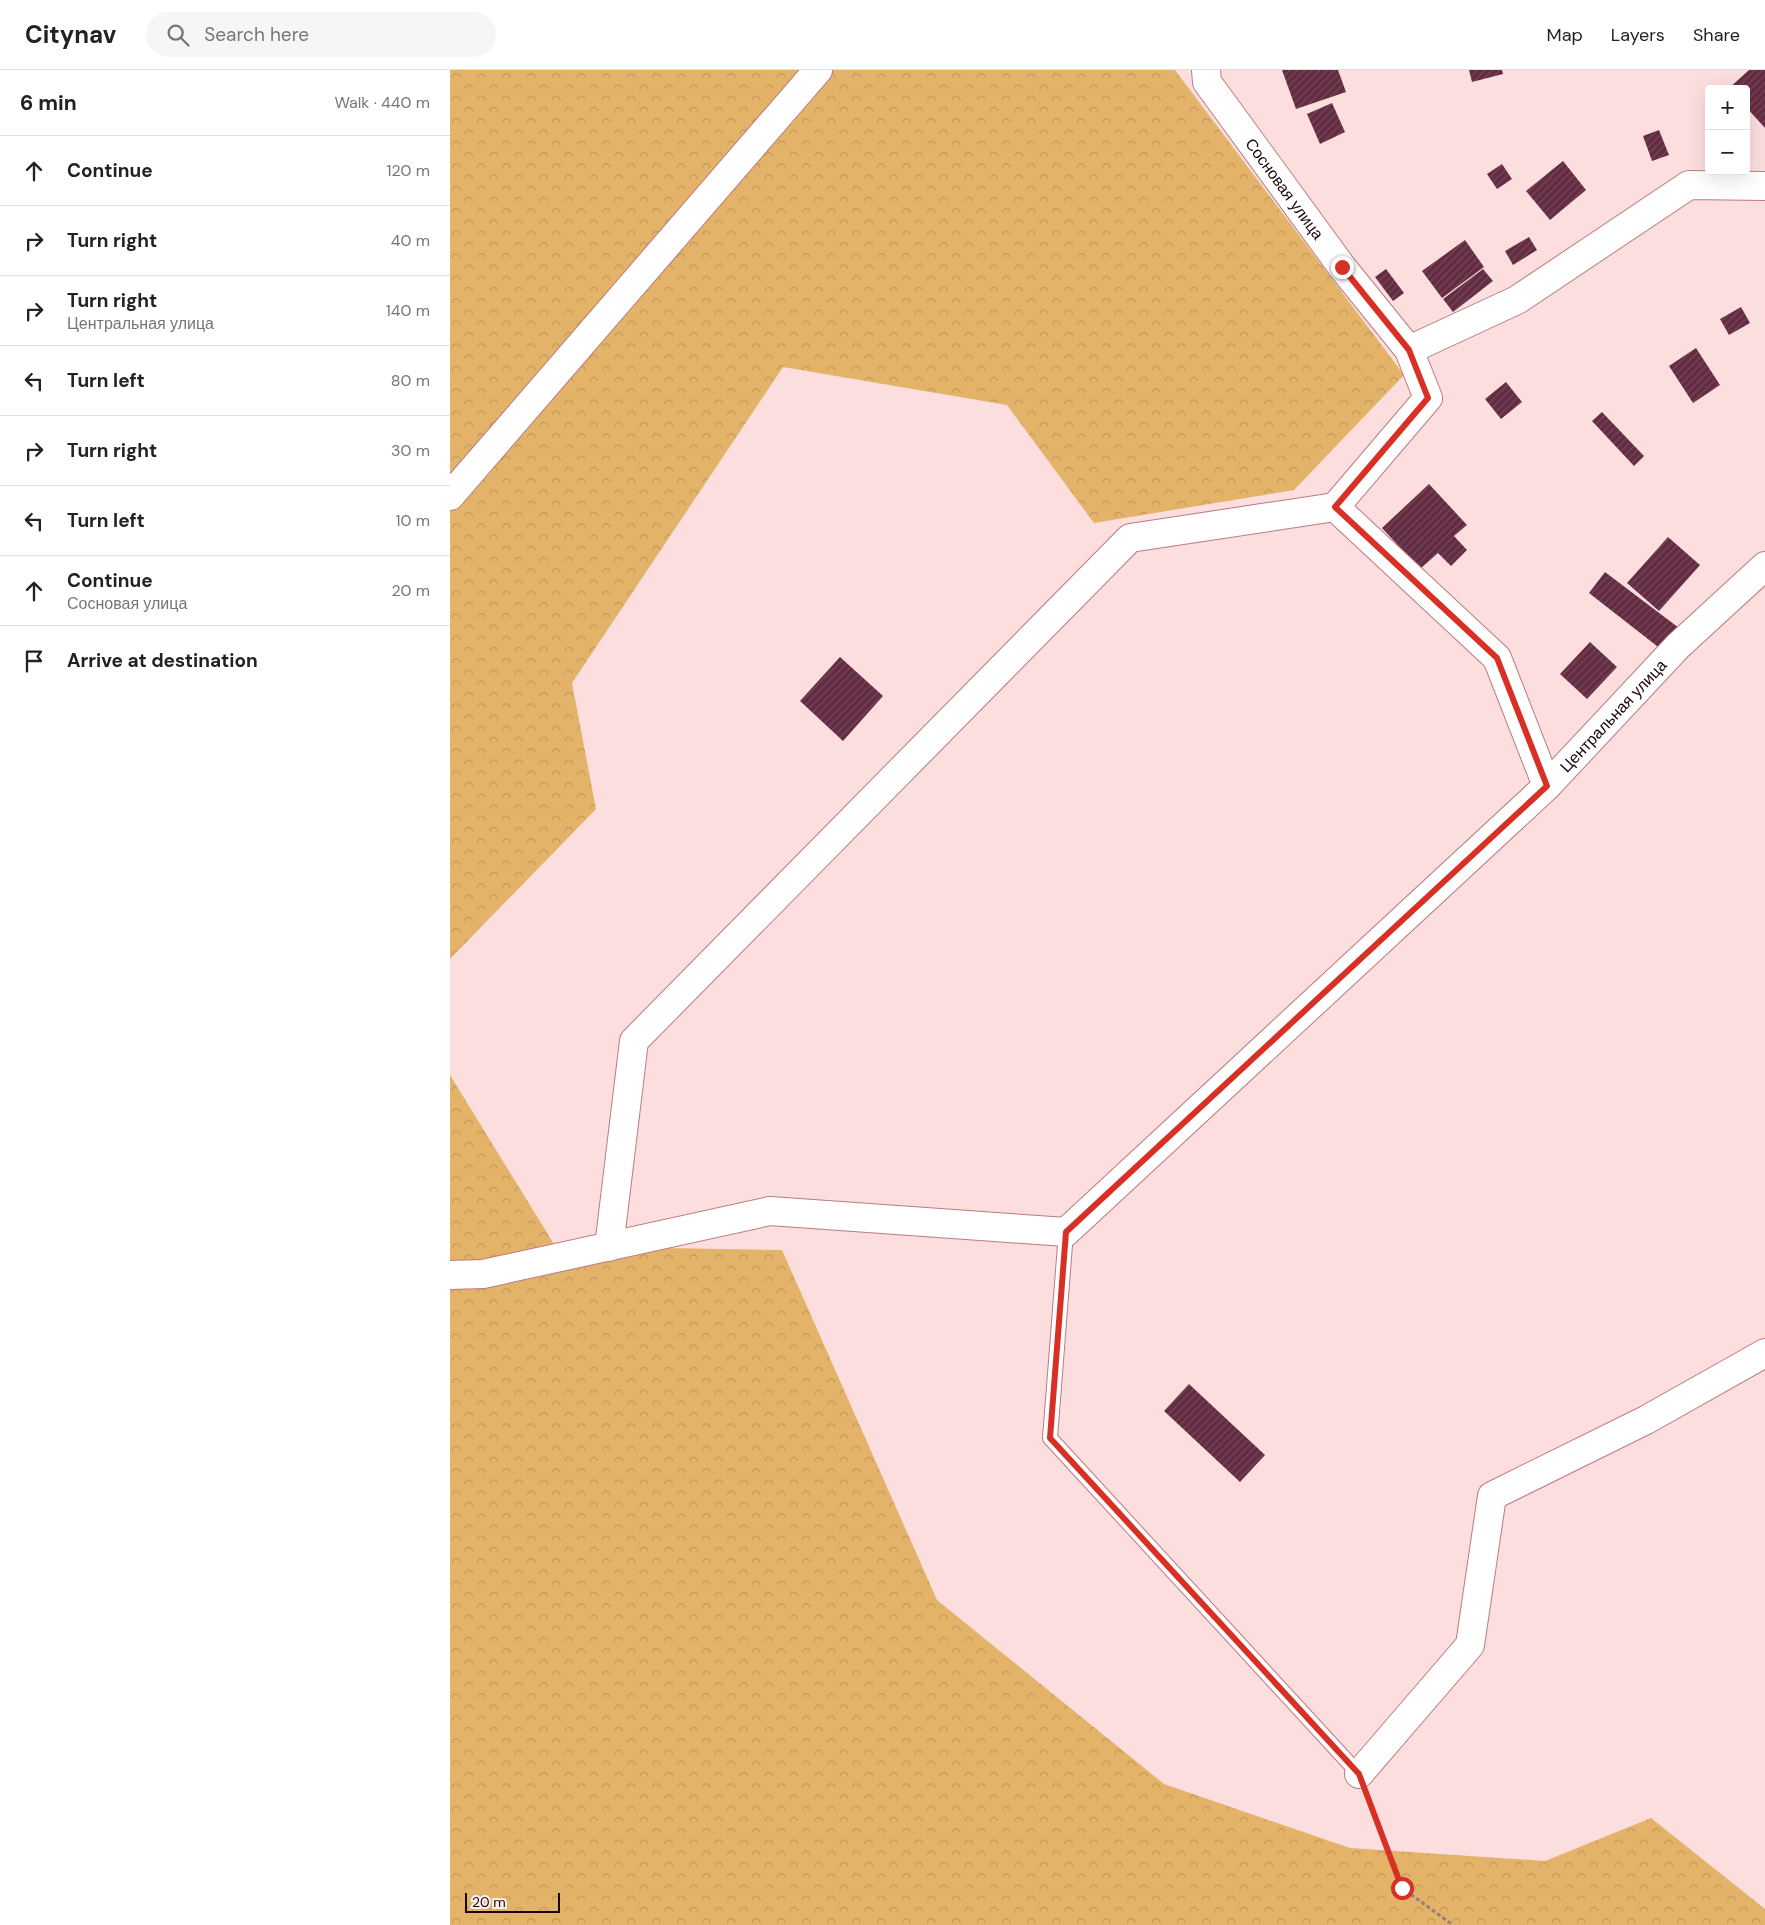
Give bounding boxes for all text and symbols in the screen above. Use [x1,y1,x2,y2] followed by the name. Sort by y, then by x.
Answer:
[146,12,496,57] search box
[25,19,116,50] text: Citynav
[164,21,192,49] icon: search
[204,22,309,47] text: Search here
[1547,23,1583,47] text: Map
[1611,23,1665,47] text: Layers
[1693,23,1740,47] text: Share
[1705,85,1750,175] map controls
[1705,85,1750,130] button: +
[20,89,77,117] text: 6 min
[334,92,430,113] text: Walk · 440 m
[1705,130,1750,175] button: −
[1241,134,1329,243] street label: Сосновая улица
[20,157,48,185] icon: ahead
[67,158,153,183] text: Continue
[386,160,430,181] text: 120 m
[20,227,48,255] icon: right
[67,228,157,253] text: Turn right
[391,230,430,251] text: 40 m
[1331,256,1354,279] route end
[67,288,157,313] text: Turn right
[20,297,48,325] icon: right
[386,300,430,321] text: 140 m
[67,313,214,334] text: Центральная улица
[20,367,48,395] icon: left
[67,368,145,393] text: Turn left
[391,370,430,391] text: 80 m
[20,437,48,465] icon: right
[67,438,157,463] text: Turn right
[391,440,430,461] text: 30 m
[20,507,48,535] icon: left
[67,508,145,533] text: Turn left
[396,510,430,531] text: 10 m
[67,568,153,593] text: Continue
[20,577,48,605] icon: ahead
[391,580,430,601] text: 20 m
[67,593,187,614] text: Сосновая улица
[20,647,48,675] icon: arrive
[67,648,258,673] text: Arrive at destination
[1555,655,1671,776] street label: Центральная улица
[1391,1877,1414,1900] route start
[465,1890,560,1913] scale bar
[472,1893,506,1911] text: 20 m

